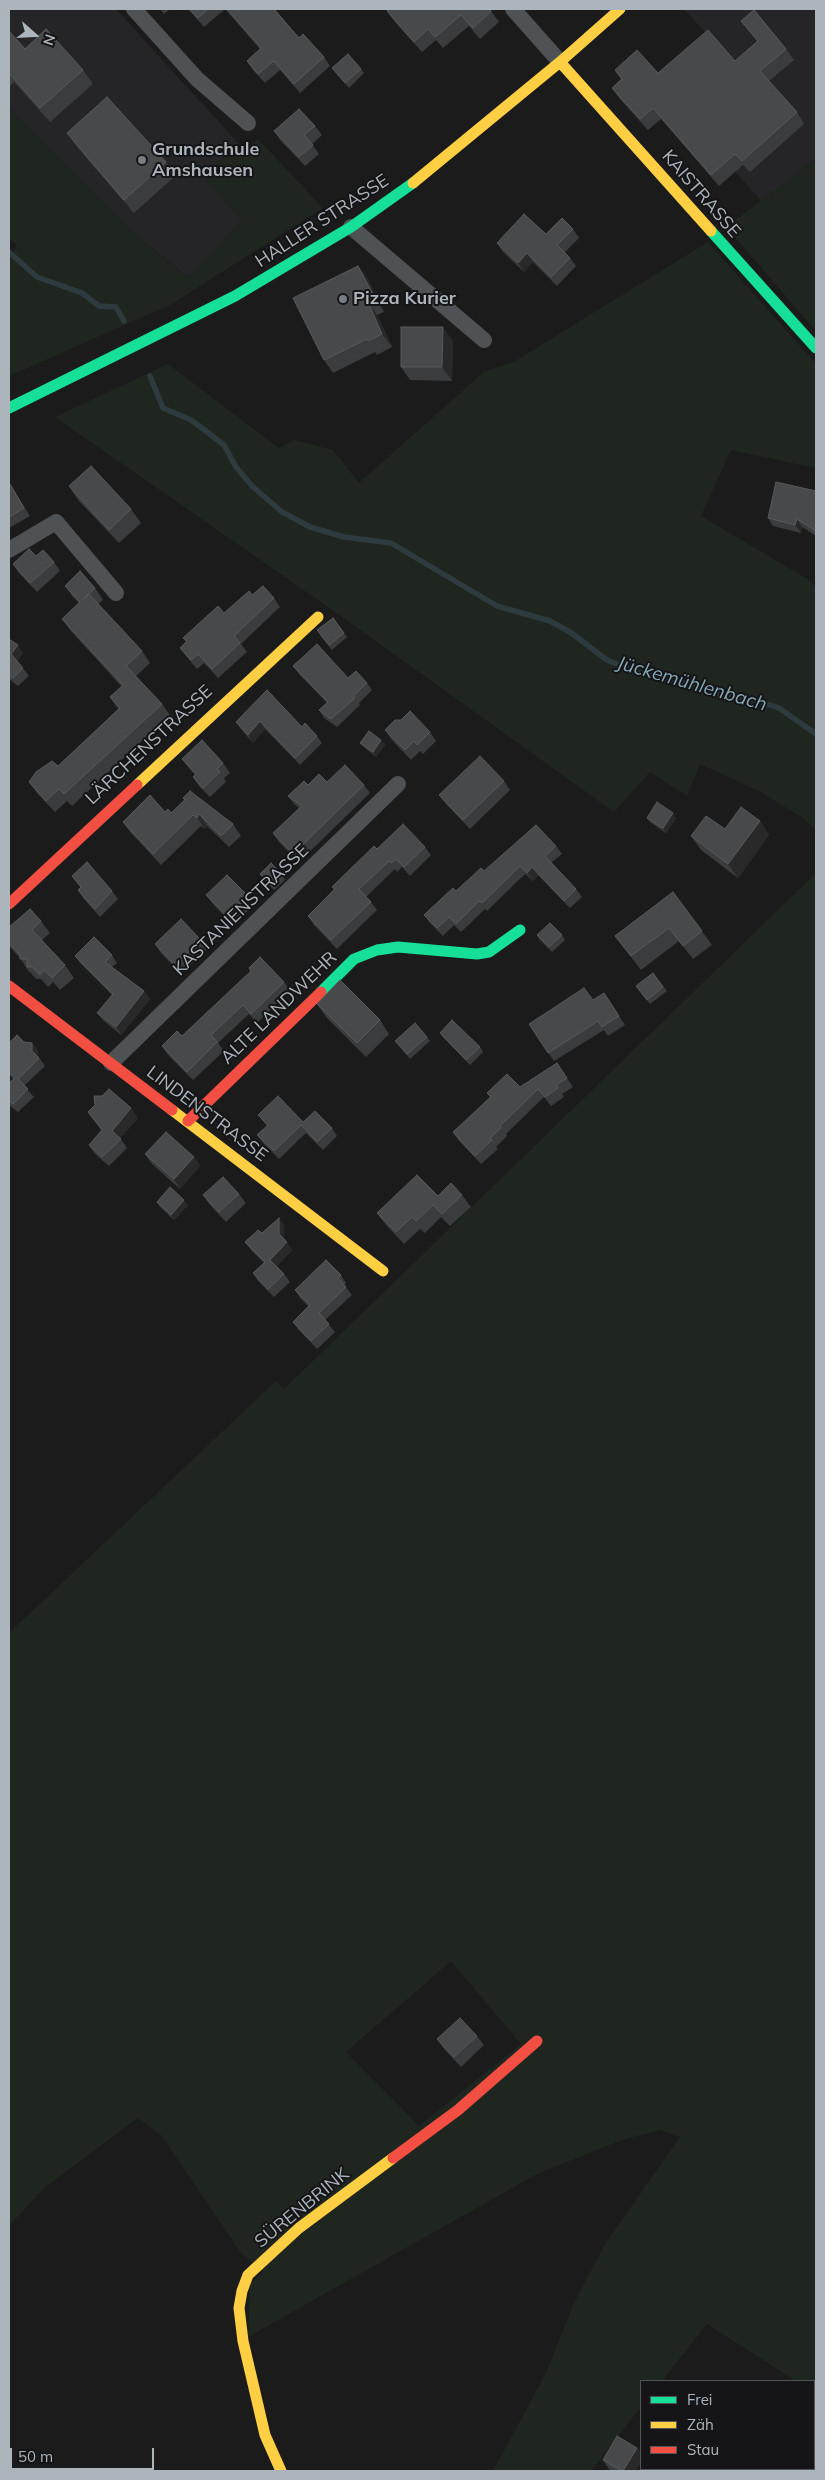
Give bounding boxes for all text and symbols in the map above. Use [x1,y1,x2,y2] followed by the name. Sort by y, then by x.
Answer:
[10,10,60,60] north arrow
[39,32,59,48] text: N
[152,139,259,182] place label: Grundschule Amshausen
[657,146,745,242] street label: KAISTRASSE
[136,154,148,166] marker: Grundschule Amshausen
[251,170,393,272] street label: HALLER STRASSE
[353,288,456,310] place label: Pizza Kurier
[337,293,349,305] marker: Pizza Kurier
[615,652,769,716] water label: Jückemühlenbach
[81,681,217,809] street label: LÄRCHENSTRASSE
[169,840,313,980] street label: KASTANIENSTRASSE
[216,947,342,1069] street label: ALTE LANDWEHR
[142,1062,272,1166] street label: LINDENSTRASSE
[250,2163,354,2253] street label: SÜRENBRINK
[640,2380,815,2470] legend
[687,2390,712,2409] text: Frei
[687,2415,714,2434] text: Zäh
[12,2438,156,2470] scale bar
[687,2440,719,2459] text: Stau
[18,2447,53,2466] text: 50 m

